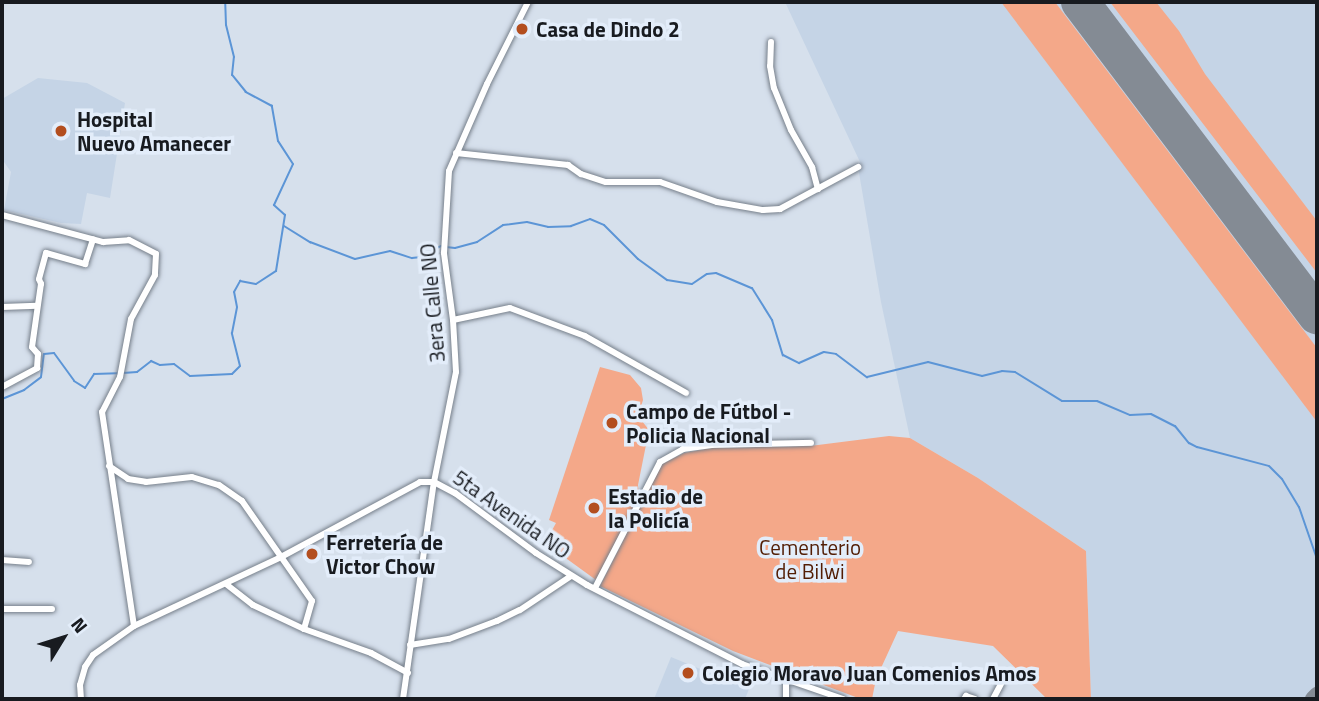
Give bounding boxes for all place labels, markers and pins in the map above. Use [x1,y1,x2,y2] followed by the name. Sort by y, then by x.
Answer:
[536,16,680,42] place label: Casa de Dindo 2
[514,21,530,37] marker: Casa de Dindo 2
[77,106,231,156] place label: Hospital Nuevo Amanecer
[51,121,71,141] marker: Hospital Nuevo Amanecer
[626,398,791,448] place label: Campo de Fútbol - Policia Nacional
[604,415,620,431] marker: Campo de Fútbol - Policia Nacional
[608,483,703,533] place label: Estadio de la Policía
[586,500,602,516] marker: Estadio de la Policía
[326,529,443,579] place label: Ferretería de Victor Chow
[304,546,320,562] marker: Ferretería de Victor Chow
[702,660,1037,686] place label: Colegio Moravo Juan Comenios Amos
[680,665,696,681] marker: Colegio Moravo Juan Comenios Amos

